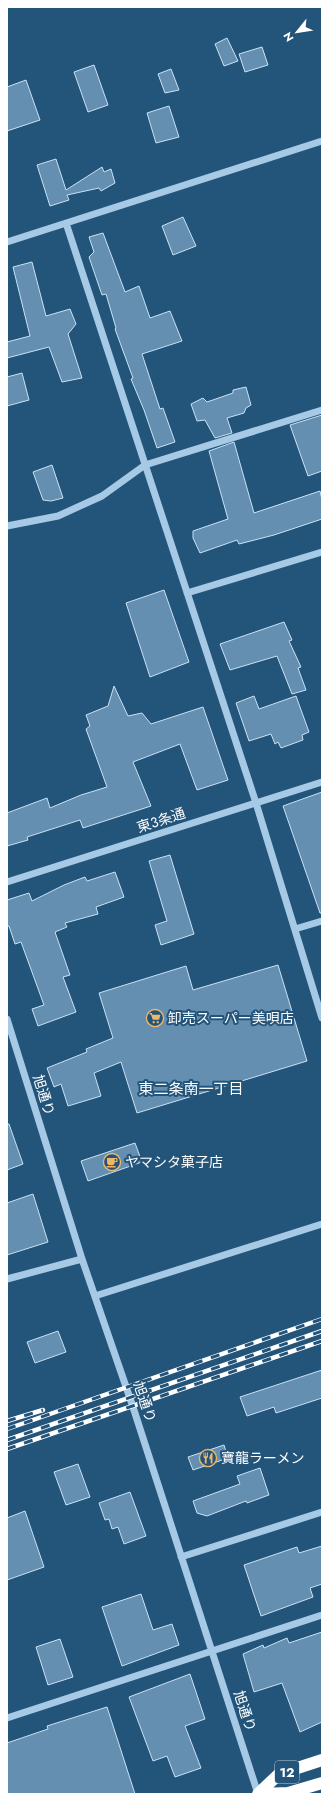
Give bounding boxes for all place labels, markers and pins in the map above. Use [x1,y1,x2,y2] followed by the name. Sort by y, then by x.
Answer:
[145,1008,165,1028] supermarket icon: 卸売スーパー美唄店
[168,1008,294,1028] place label: 卸売スーパー美唄店
[102,1152,122,1172] cafe icon: ヤマシタ菓子店
[125,1152,223,1172] place label: ヤマシタ菓子店
[198,1448,218,1468] restaurant icon: 寶龍ラーメン
[221,1448,304,1468] place label: 寶龍ラーメン

